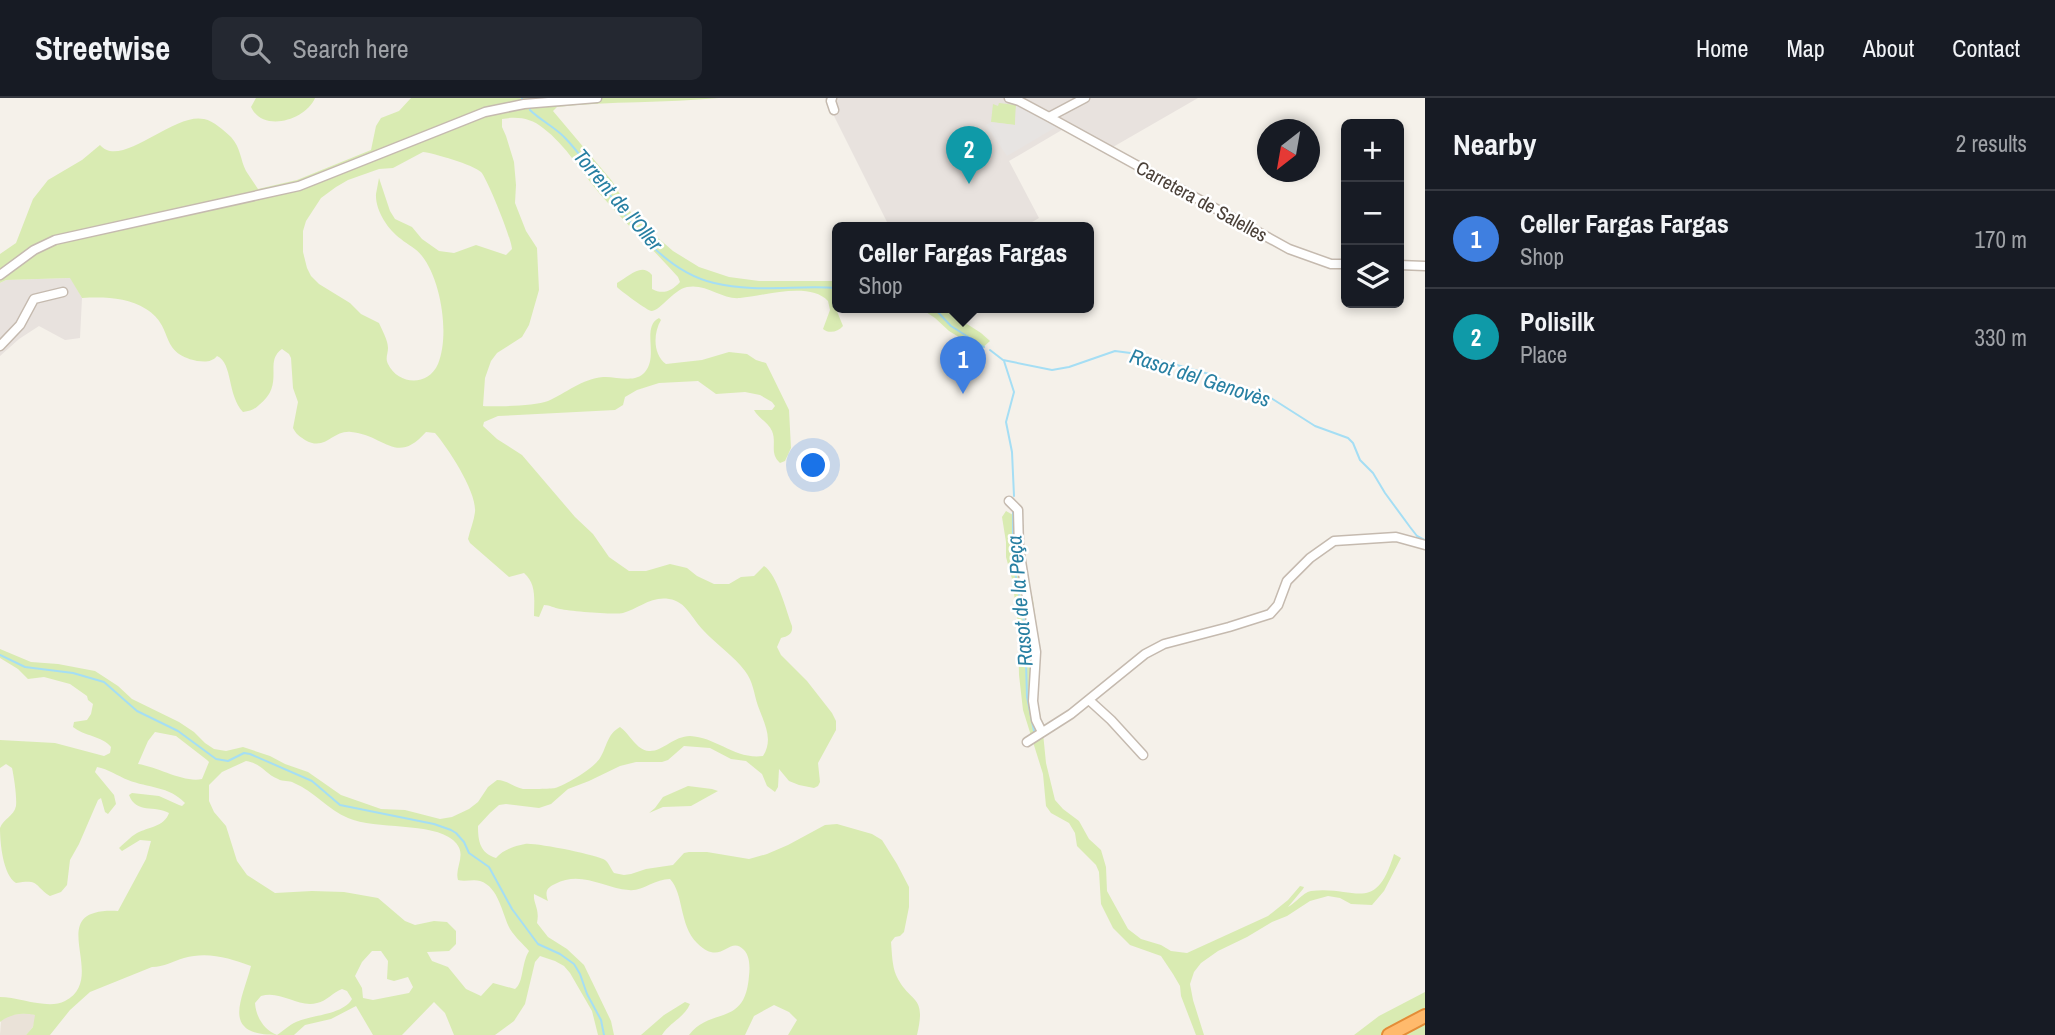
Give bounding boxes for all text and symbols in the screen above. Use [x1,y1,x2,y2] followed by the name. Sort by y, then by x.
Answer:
[212,17,702,80] search box
[35,26,170,70] text: Streetwise
[236,29,274,67] icon: search
[292,31,409,66] text: Search here
[1696,32,1748,64] text: Home
[1786,32,1825,64] text: Map
[1863,32,1914,64] text: About
[1952,32,2020,64] text: Contact
[1257,119,1320,182] north arrow
[1341,119,1404,308] map controls
[1341,119,1404,182] button: +
[1453,124,1536,164] text: Nearby
[946,126,992,184] pin: 2
[1956,128,2027,159] text: 2 results
[567,142,671,258] water label: Torrent de l'Oller
[1132,154,1272,248] street label: Carretera de Salelles
[1341,182,1404,245] button: −
[1520,206,1729,241] text: Celler Fargas Fargas
[832,222,1094,313] popup
[1471,224,1481,255] text: 1
[1975,224,2027,255] text: 170 m
[859,235,1067,270] text: Celler Fargas Fargas
[1520,241,1564,272] text: Shop
[1341,245,1404,308] button: layers
[859,270,903,301] text: Shop
[1520,304,1595,339] text: Polisilk
[1471,322,1481,353] text: 2
[1975,322,2027,353] text: 330 m
[940,336,986,394] pin: 1
[1520,339,1567,370] text: Place
[1126,341,1275,414] water label: Rasot del Genovès
[796,448,830,482] your location
[999,534,1040,668] water label: Rasot de la Peça

